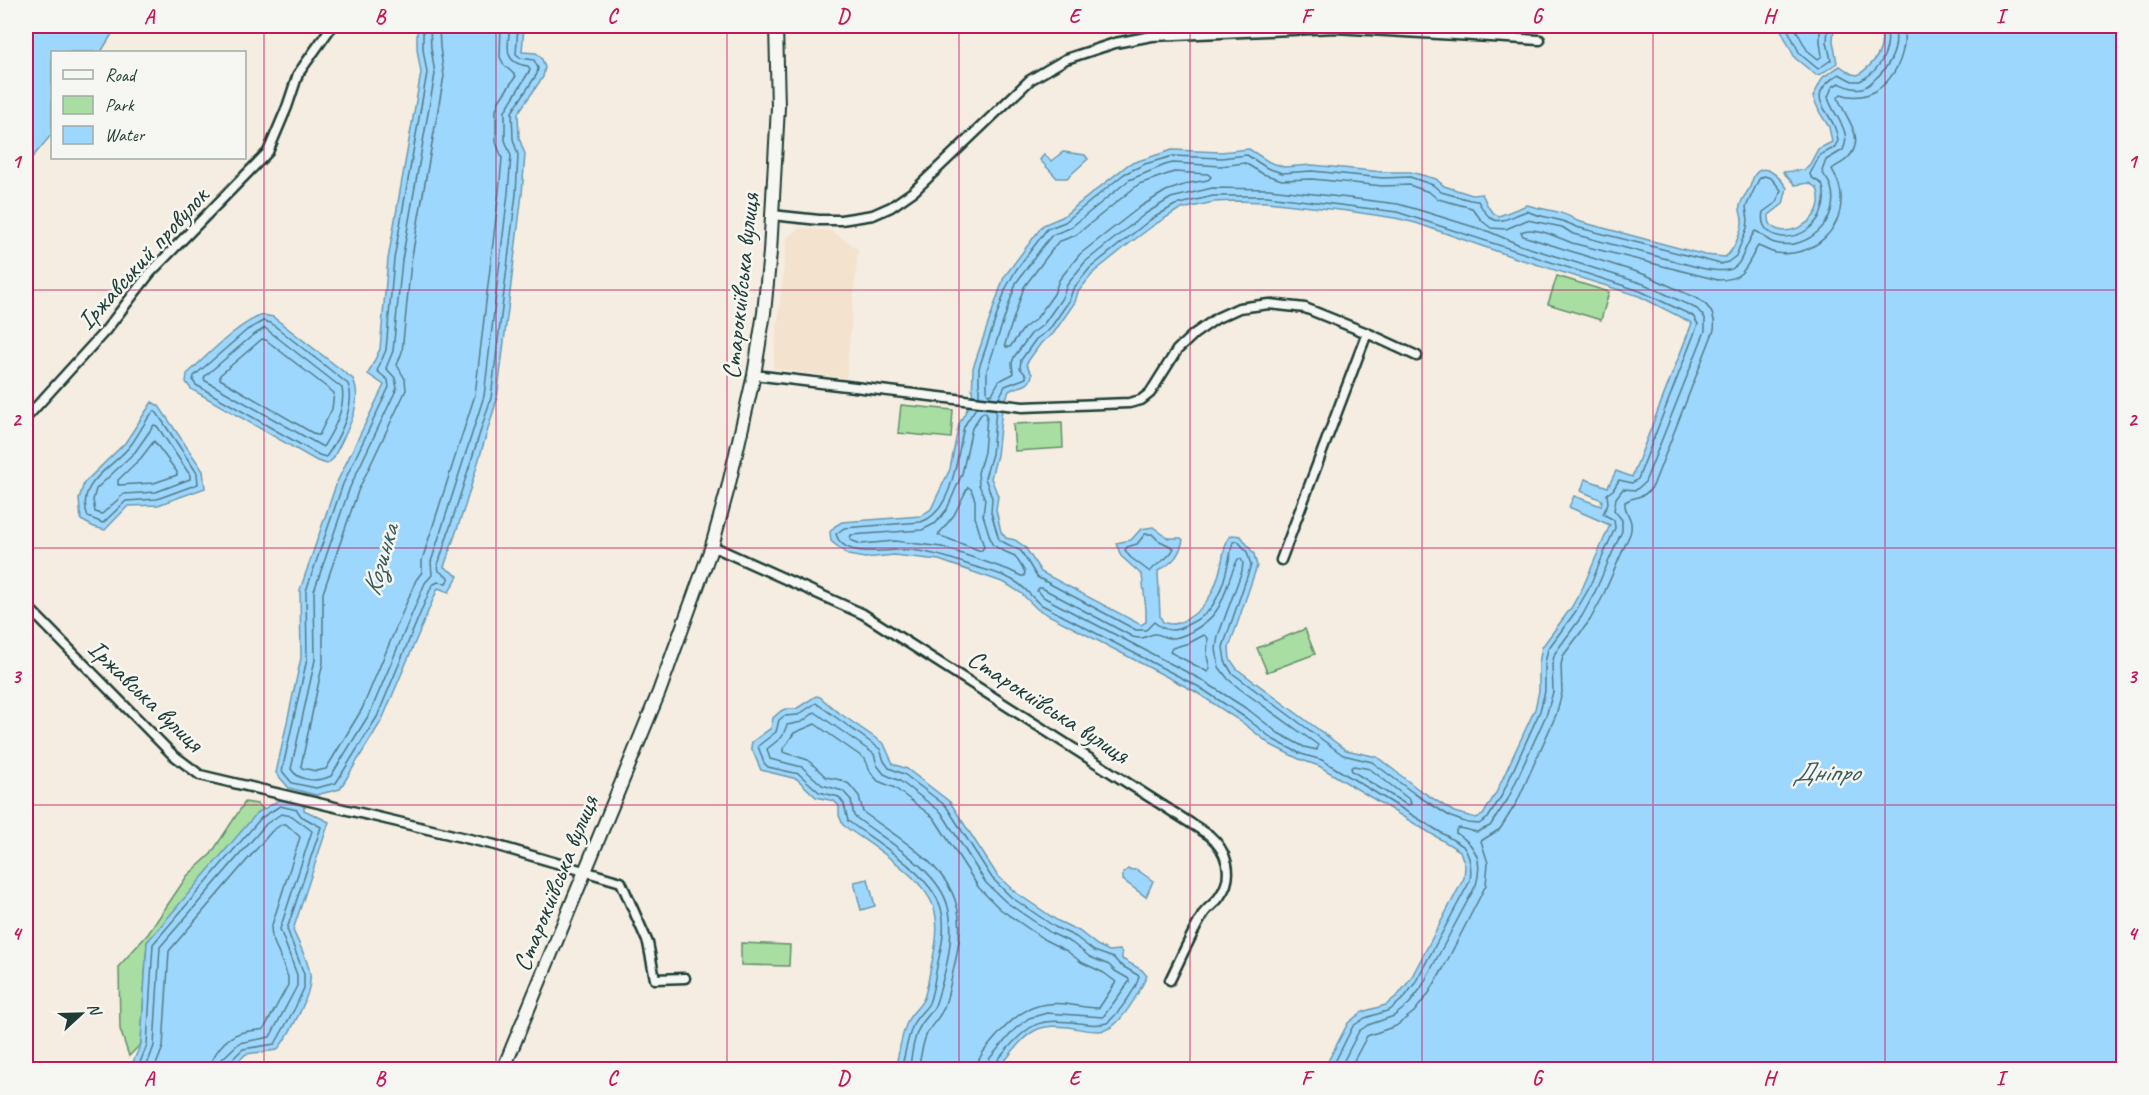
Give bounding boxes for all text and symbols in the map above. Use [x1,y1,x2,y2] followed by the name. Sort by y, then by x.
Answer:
[144,4,156,29] text: A
[375,4,387,29] text: B
[607,4,619,29] text: C
[837,4,851,29] text: D
[1069,4,1083,29] text: E
[1301,4,1315,29] text: F
[1532,4,1545,29] text: G
[1763,4,1778,29] text: H
[1996,4,2009,29] text: I
[51,51,246,159] legend
[105,64,138,86] text: Road
[105,94,135,116] text: Park
[105,124,146,146] text: Water
[12,149,23,174] text: 1
[2128,149,2139,174] text: 1
[70,178,217,337] street label: Іржавський провулок
[714,190,767,381] street label: Старокиївська вулиця
[12,407,23,432] text: 2
[2128,407,2139,432] text: 2
[354,518,408,600] water label: Козинка
[81,632,212,760] street label: Іржавська вулиця
[961,642,1137,772] street label: Старокиївська вулиця
[12,664,23,689] text: 3
[2128,664,2139,689] text: 3
[1792,755,1862,789] water label: Дніпро
[505,789,606,976] street label: Старокиївська вулиця
[12,921,24,946] text: 4
[2128,921,2140,946] text: 4
[51,984,111,1044] north arrow
[83,1000,106,1020] text: N
[144,1066,156,1091] text: A
[375,1066,387,1091] text: B
[607,1066,619,1091] text: C
[837,1066,851,1091] text: D
[1069,1066,1083,1091] text: E
[1301,1066,1315,1091] text: F
[1532,1066,1545,1091] text: G
[1763,1066,1778,1091] text: H
[1996,1066,2009,1091] text: I

